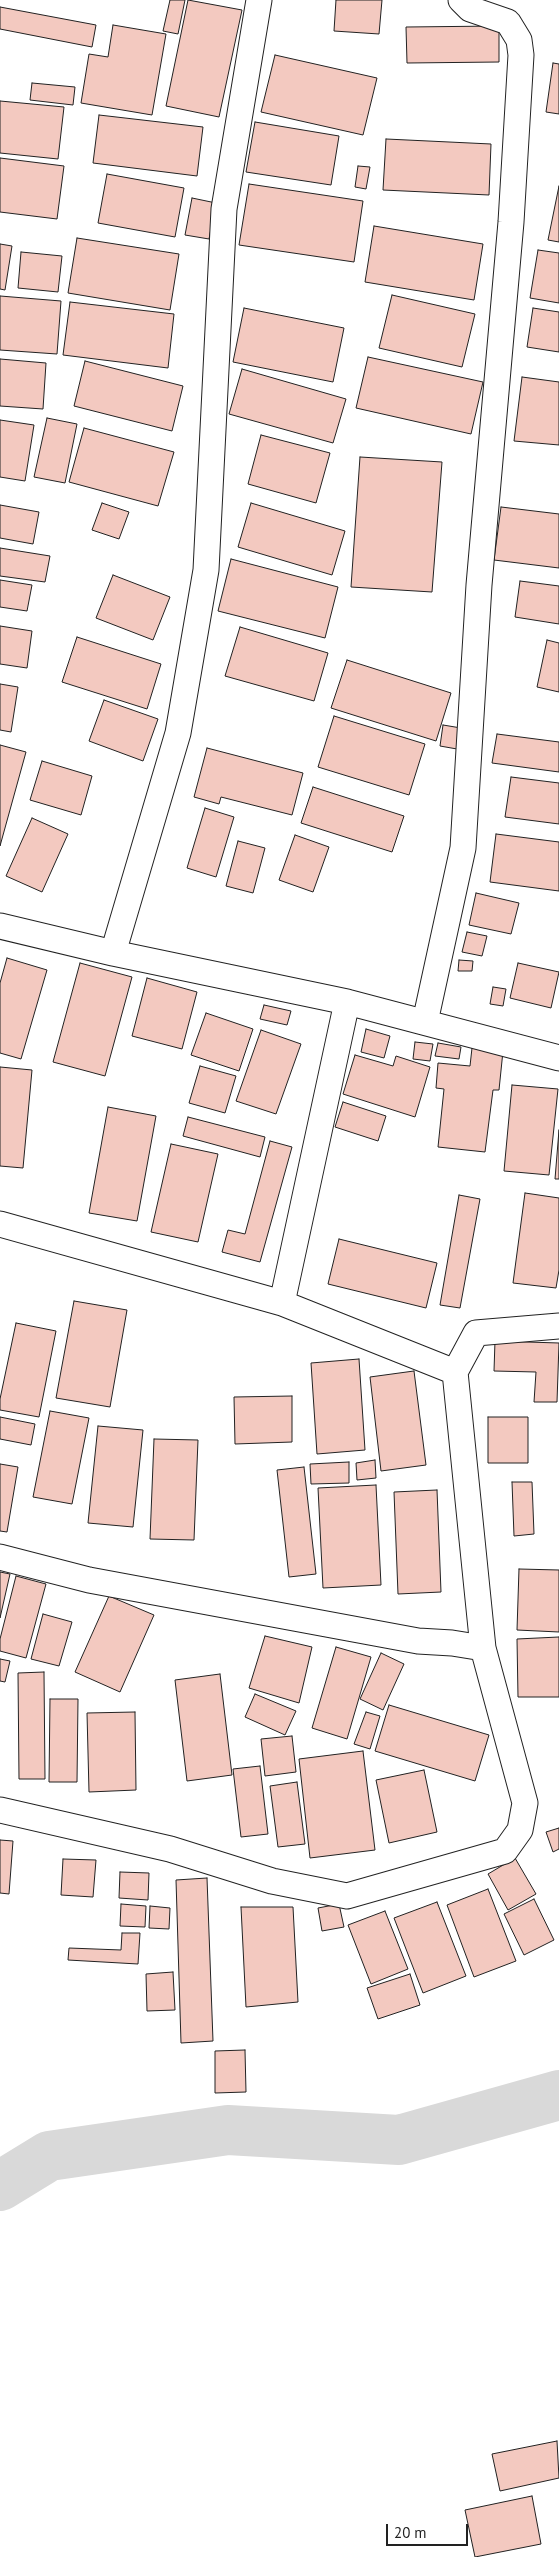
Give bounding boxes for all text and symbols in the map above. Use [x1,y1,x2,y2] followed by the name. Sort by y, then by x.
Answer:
[389,2514,472,2546] scale bar
[394,2523,427,2542] text: 20 m

